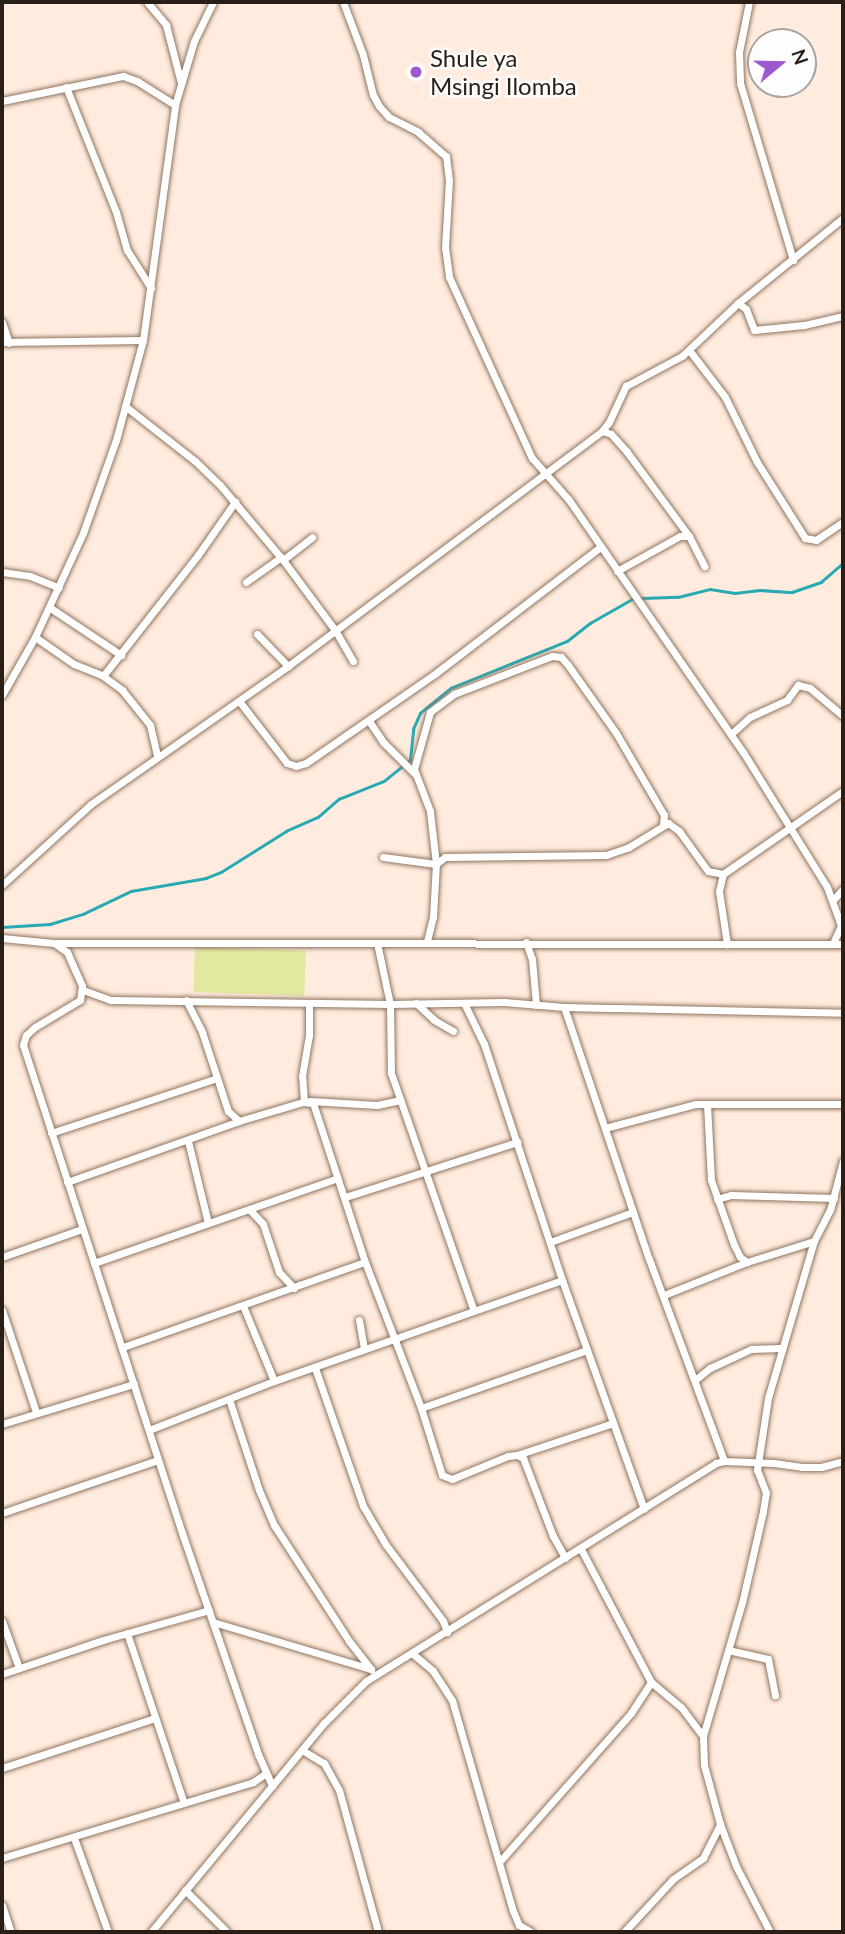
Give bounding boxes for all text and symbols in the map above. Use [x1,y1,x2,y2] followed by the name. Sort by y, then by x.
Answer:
[747,28,817,98] north arrow
[430,44,577,100] place label: Shule ya Msingi Ilomba
[787,46,814,67] text: N
[408,64,424,80] marker: Shule ya Msingi Ilomba

